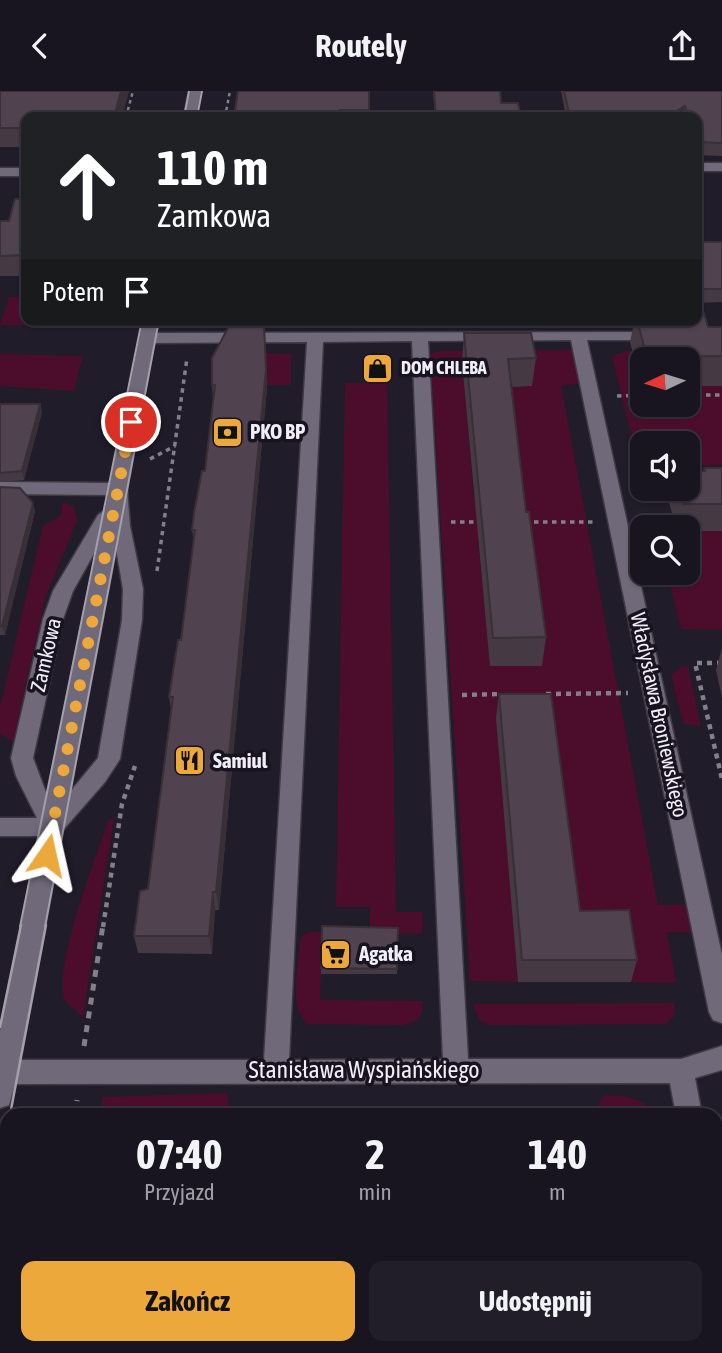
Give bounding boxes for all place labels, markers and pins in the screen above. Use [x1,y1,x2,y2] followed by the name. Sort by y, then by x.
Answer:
[361,351,395,385] shop icon: DOM CHLEBA
[401,357,487,378] place label: DOM CHLEBA
[101,392,161,452] pin
[210,415,244,449] bank icon: PKO BP
[250,419,306,443] place label: PKO BP
[173,744,207,778] restaurant icon: Samiul
[213,748,268,772] place label: Samiul
[319,937,353,971] supermarket icon: Agatka
[358,941,413,965] place label: Agatka

